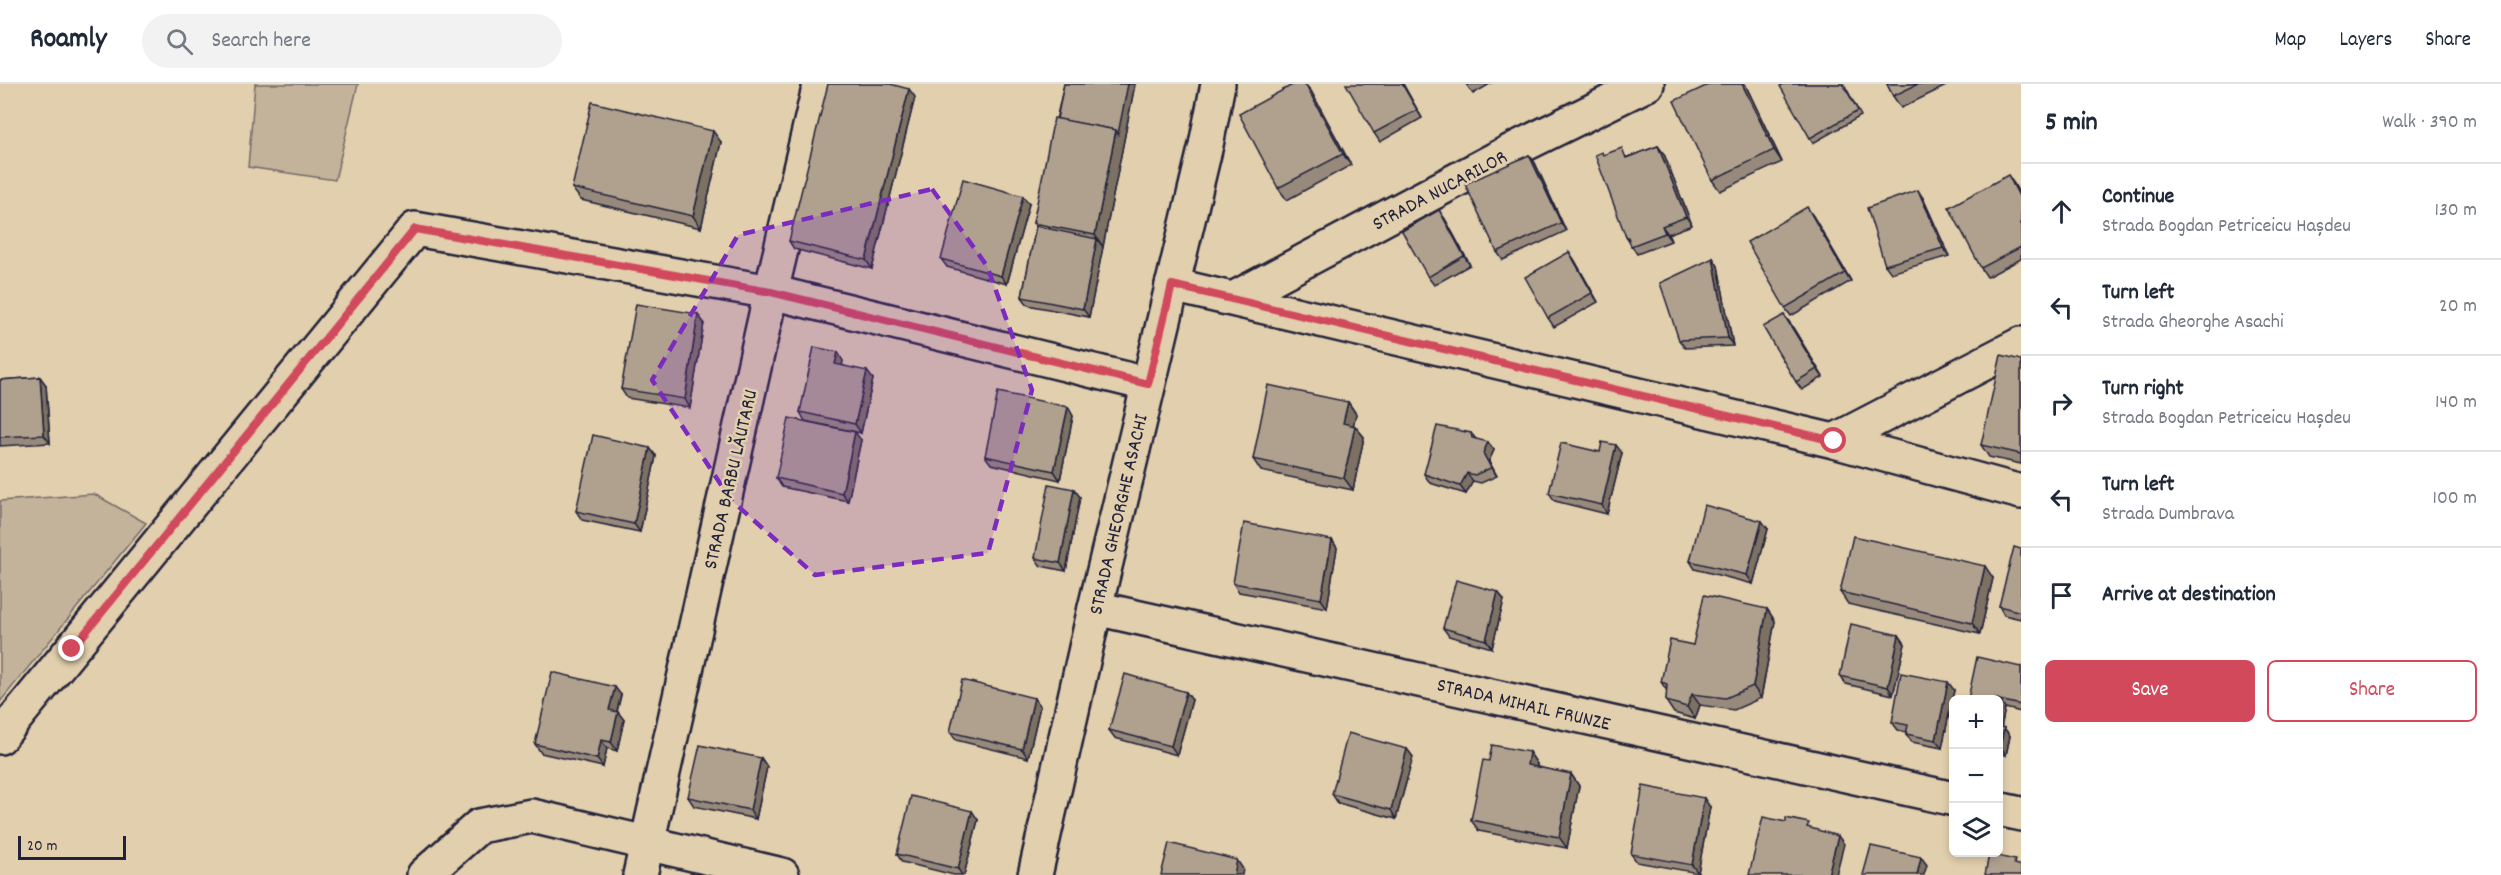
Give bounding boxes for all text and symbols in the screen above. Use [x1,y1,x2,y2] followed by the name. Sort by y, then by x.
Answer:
[142,14,562,68] search box
[30,21,106,61] text: Roamly
[163,25,196,58] icon: search
[211,26,311,57] text: Search here
[2275,26,2306,56] text: Map
[2339,26,2392,56] text: Layers
[2425,26,2471,56] text: Share
[2045,105,2098,142] text: 5 min
[2382,109,2477,137] text: Walk · 390 m
[1368,144,1513,239] street label: STRADA NUCARILOR
[2102,182,2174,213] text: Continue
[2045,195,2078,228] icon: ahead
[2435,197,2477,225] text: 130 m
[2102,213,2351,241] text: Strada Bogdan Petriceicu Hașdeu
[2102,278,2174,309] text: Turn left
[2045,291,2078,324] icon: left
[2439,293,2477,321] text: 20 m
[2102,309,2284,337] text: Strada Gheorghe Asachi
[2102,374,2184,405] text: Turn right
[698,387,766,572] street label: STRADA BARBU LĂUTARU
[2045,387,2078,420] icon: right
[2435,389,2477,417] text: 140 m
[2102,405,2351,433] text: Strada Bogdan Petriceicu Hașdeu
[1083,412,1157,618] street label: STRADA GHEORGHE ASACHI
[1820,427,1846,453] route start
[2102,470,2174,501] text: Turn left
[2045,483,2078,516] icon: left
[2433,485,2477,513] text: 100 m
[2102,501,2234,529] text: Strada Dumbrava
[2045,579,2078,612] icon: arrive
[2102,580,2276,611] text: Arrive at destination
[58,635,84,661] route end
[2045,660,2255,722] button: Save
[2267,660,2477,722] button: Share
[1434,672,1613,740] street label: STRADA MIHAIL FRUNZE
[1949,695,2003,857] map controls
[1949,695,2003,749] button: +
[1949,749,2003,803] button: −
[1949,803,2003,857] button: layers
[18,833,126,860] scale bar
[27,835,57,858] text: 20 m

